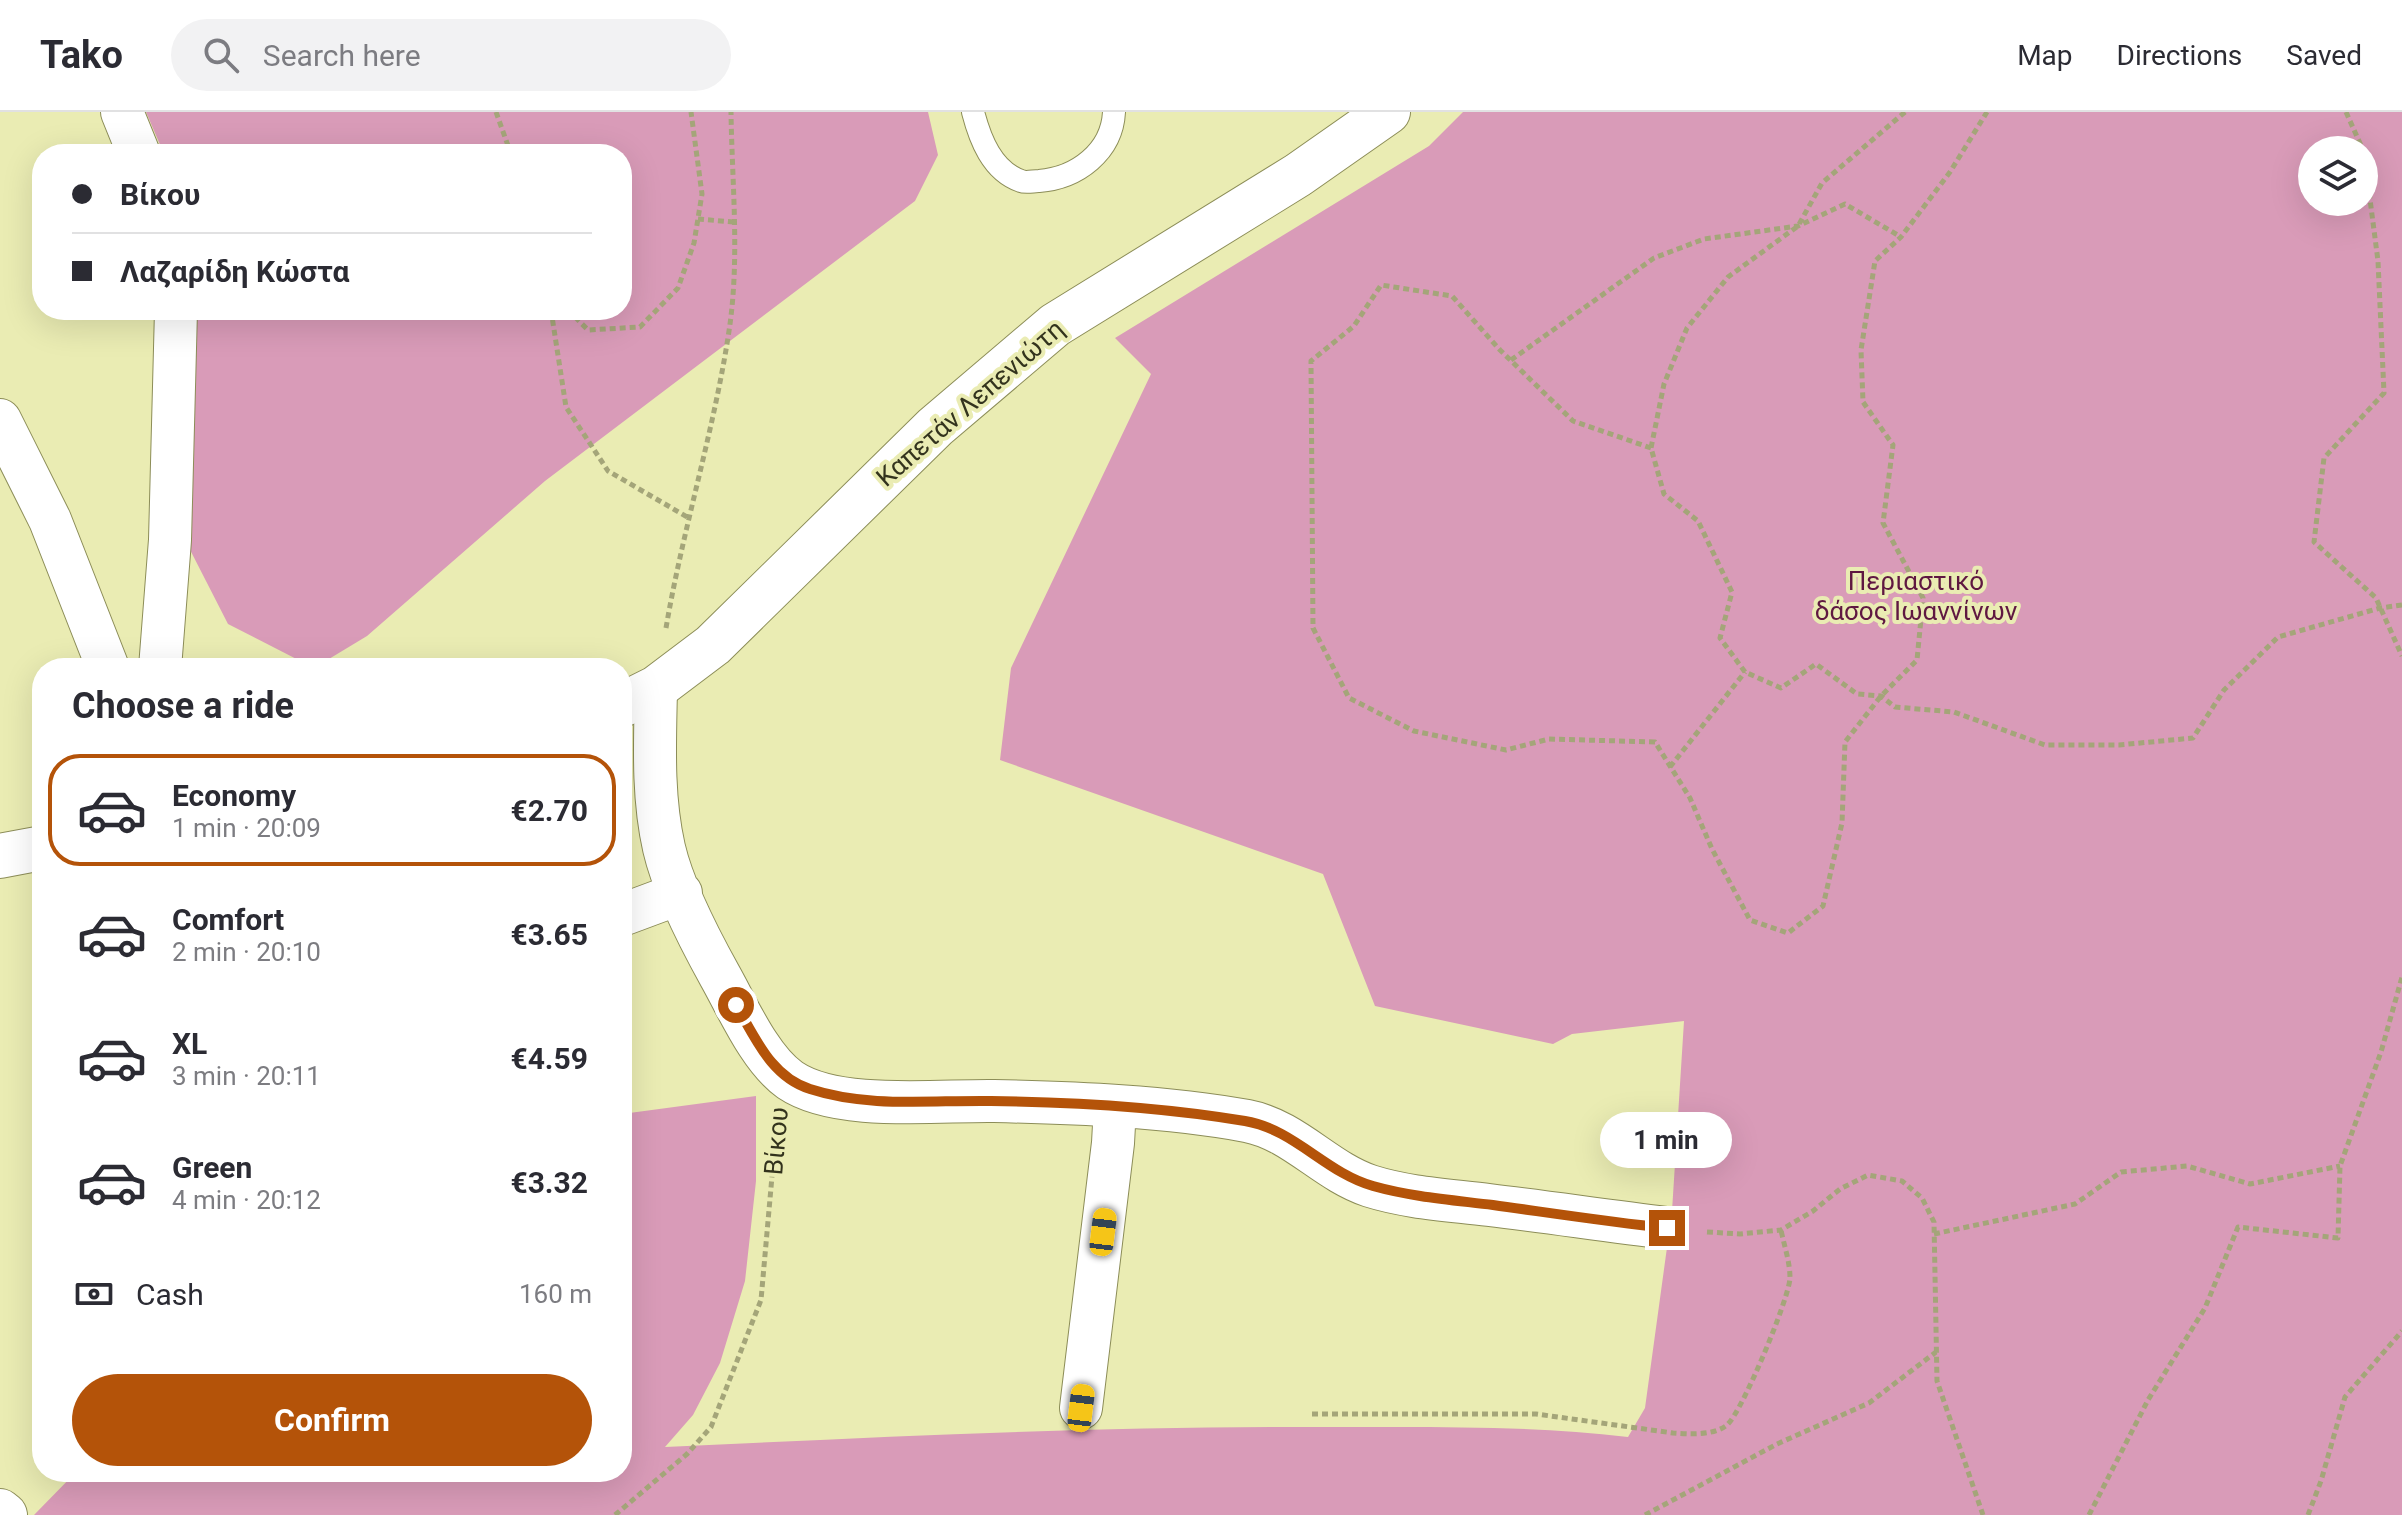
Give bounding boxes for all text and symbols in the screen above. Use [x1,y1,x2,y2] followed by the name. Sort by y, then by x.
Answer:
[171,19,731,91] search box
[40,33,123,77] text: Tako
[199,33,243,77] icon: search
[263,38,421,73] text: Search here
[2017,39,2073,72] text: Map
[2117,39,2242,72] text: Directions
[2286,39,2362,72] text: Saved
[2298,136,2378,216] map controls
[2298,136,2378,216] button: layers
[120,177,200,212] text: Βίκου
[120,254,349,289] text: Λαζαρίδη Κώστα
[870,313,1070,493] street label: Καπετάν Λεπενιώτη
[1815,566,2018,626] park label: Περιαστικό δάσος Ιωαννίνων
[72,685,294,727] text: Choose a ride
[76,774,148,846] icon: car
[172,778,296,813] text: Economy
[510,793,588,828] text: €2.70
[172,813,321,843] text: 1 min · 20:09
[76,898,148,970] icon: car
[172,902,284,937] text: Comfort
[510,917,588,952] text: €3.65
[172,937,321,967] text: 2 min · 20:10
[718,987,754,1023] route start
[76,1022,148,1094] icon: car
[172,1026,207,1061] text: XL
[510,1041,588,1076] text: €4.59
[172,1061,321,1091] text: 3 min · 20:11
[758,1106,794,1176] street label: Βίκου
[1601,1112,1733,1168] callout: 1 min
[1633,1125,1699,1155] text: 1 min
[76,1146,148,1218] icon: car
[172,1150,252,1185] text: Green
[510,1165,588,1200] text: €3.32
[172,1185,321,1215] text: 4 min · 20:12
[1088,1207,1118,1257] car
[1649,1210,1685,1246] route end
[72,1272,116,1316] icon: cash
[136,1277,204,1312] text: Cash
[519,1279,592,1309] text: 160 m
[72,1374,592,1466] button: Confirm
[1066,1383,1096,1433] car

